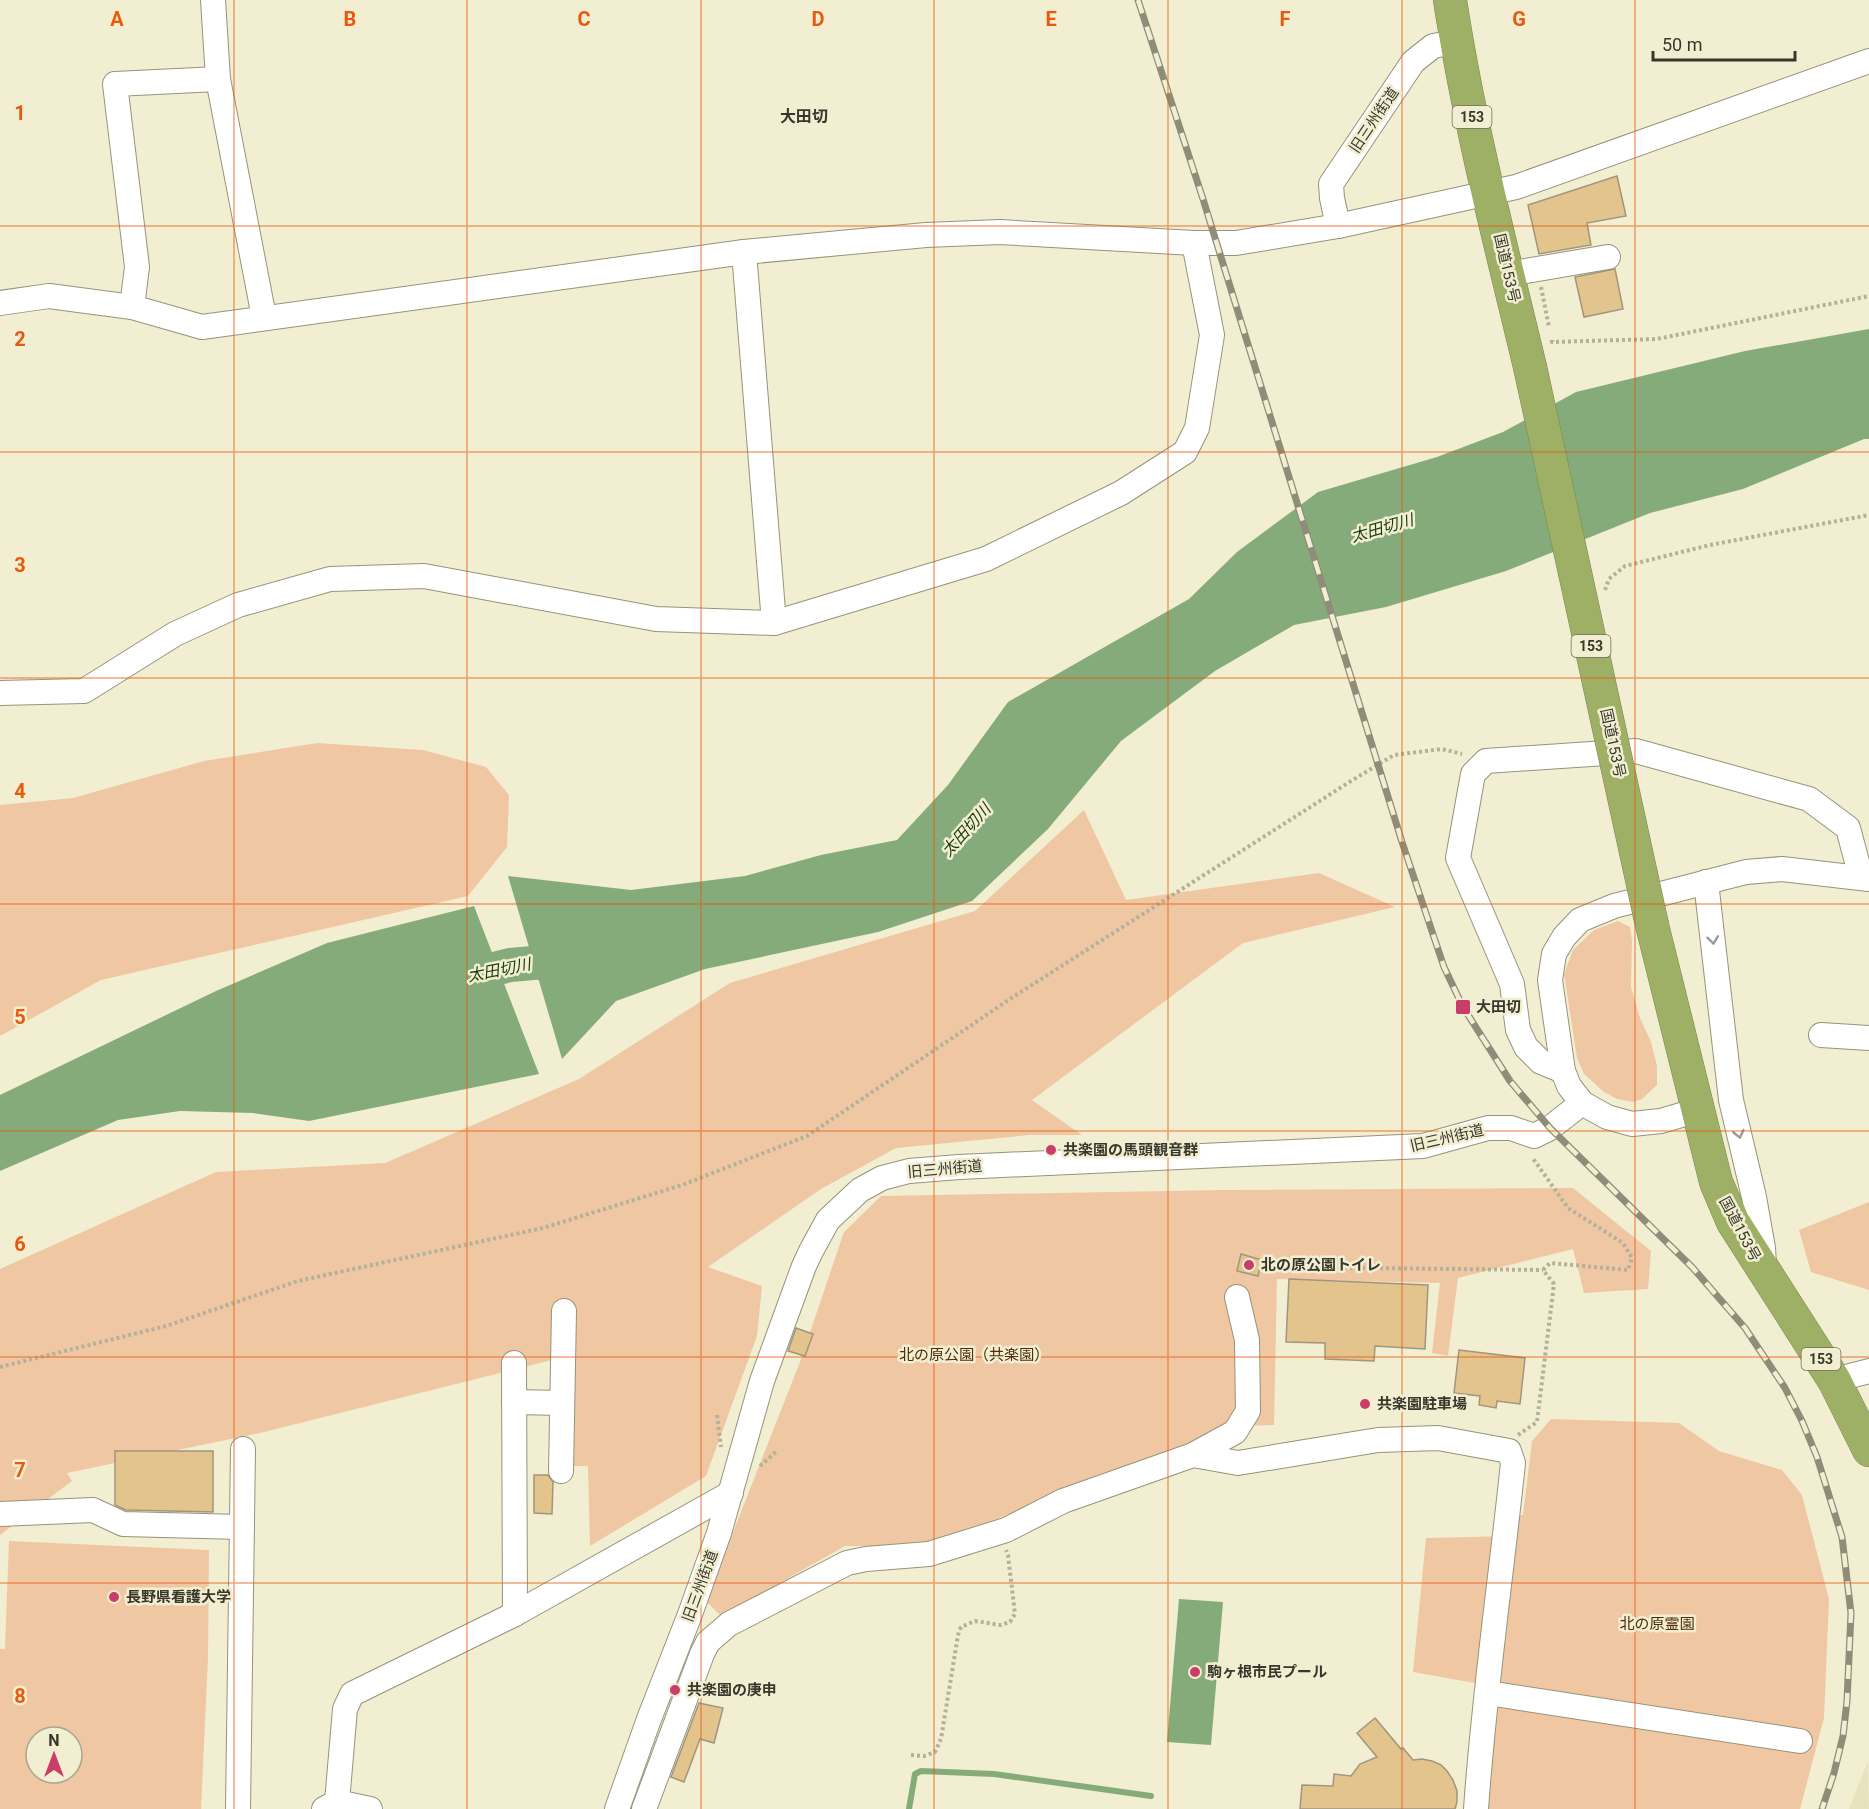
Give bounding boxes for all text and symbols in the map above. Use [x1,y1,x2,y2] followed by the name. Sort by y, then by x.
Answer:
[110,7,124,31] text: A
[344,7,356,31] text: B
[577,7,591,31] text: C
[812,7,825,31] text: D
[1045,7,1057,31] text: E
[1280,7,1291,31] text: F
[1512,7,1526,31] text: G
[1653,24,1796,62] scale bar
[1662,34,1702,55] text: 50 m
[1346,84,1402,156] street label: 旧三州街道
[14,101,26,125] text: 1
[1452,106,1492,128] road number: 153
[780,107,828,126] district label: 大田切
[1490,232,1524,304] street label: 国道153号
[14,327,26,351] text: 2
[1349,509,1417,546] water label: 太田切川
[14,553,26,577] text: 3
[1572,635,1610,657] road number: 153
[1597,707,1629,779] street label: 国道153号
[14,779,26,803] text: 4
[938,798,996,860] water label: 太田切川
[1706,936,1719,945] one-way arrow
[466,954,534,985] water label: 太田切川
[1454,998,1472,1016] marker: 大田切
[1476,998,1521,1016] place label: 大田切
[14,1005,26,1029] text: 5
[1408,1121,1486,1155] street label: 旧三州街道
[1732,1128,1745,1138] one-way arrow
[1063,1141,1198,1159] place label: 共楽園の馬頭観音群
[1044,1143,1058,1157] marker: 共楽園の馬頭観音群
[907,1157,983,1181] street label: 旧三州街道
[1716,1194,1764,1264] street label: 国道153号
[14,1232,26,1256] text: 6
[1261,1256,1381,1274] place label: 北の原公園トイレ
[1242,1258,1256,1272] marker: 北の原公園トイレ
[899,1346,1049,1364] park label: 北の原公園（共楽園）
[1802,1348,1840,1370] road number: 153
[1377,1395,1467,1413] place label: 共楽園駐車場
[1358,1397,1372,1411] marker: 共楽園駐車場
[14,1458,26,1482] text: 7
[679,1548,721,1624] street label: 旧三州街道
[126,1588,231,1606] place label: 長野県看護大学
[107,1590,121,1604] marker: 長野県看護大学
[1619,1615,1695,1633] park label: 北の原霊園
[1207,1663,1327,1681] place label: 駒ヶ根市民プール
[1188,1665,1202,1679] marker: 駒ヶ根市民プール
[687,1681,777,1699] place label: 共楽園の庚申
[668,1683,682,1697] marker: 共楽園の庚申
[14,1684,26,1708] text: 8
[24,1725,84,1785] north arrow
[48,1731,60,1750] text: N

